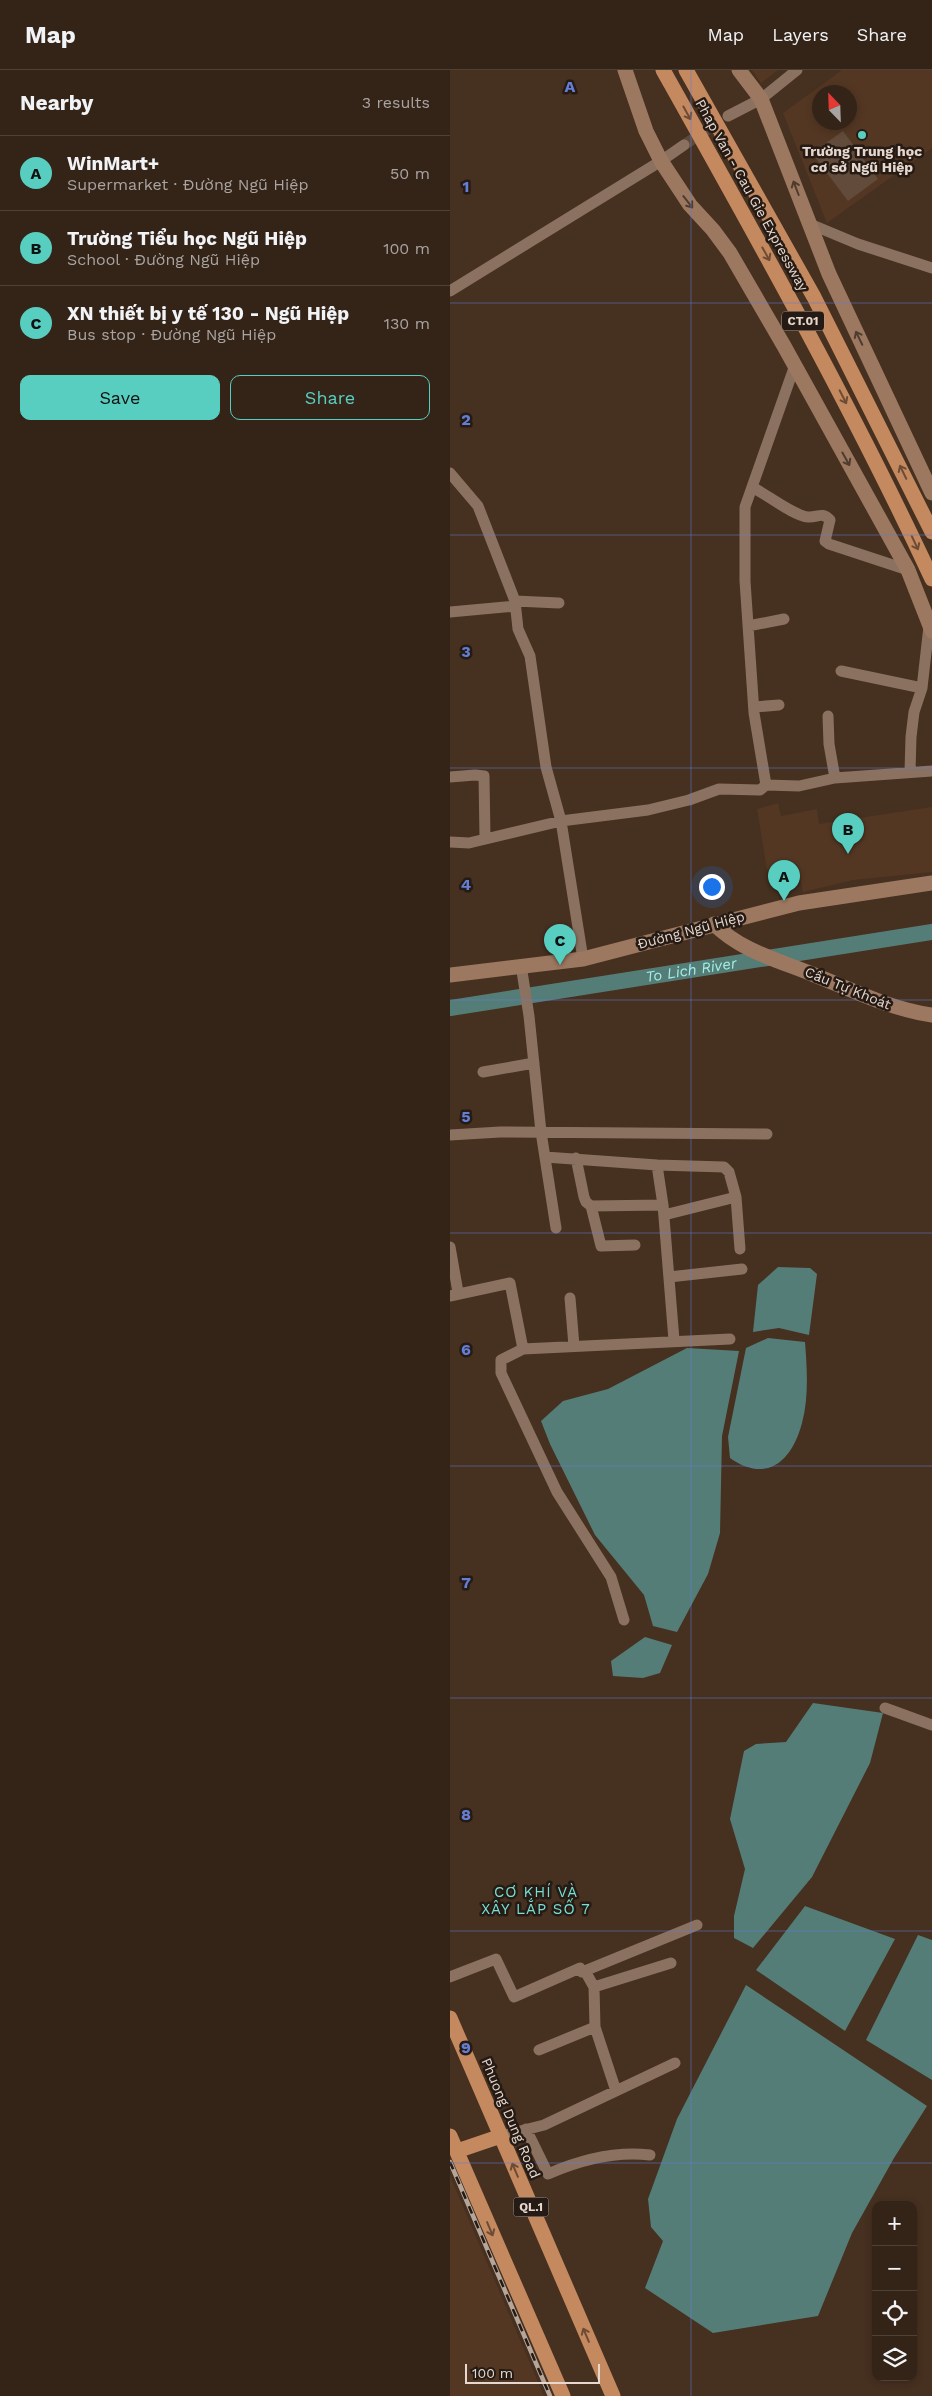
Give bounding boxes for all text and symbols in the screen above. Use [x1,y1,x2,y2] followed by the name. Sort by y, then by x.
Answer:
[25,21,76,49] text: Map
[707,24,744,45] text: Map
[772,24,829,45] text: Layers
[857,24,907,45] text: Share
[565,77,576,96] text: A
[812,85,857,130] north arrow
[20,90,93,115] text: Nearby
[362,93,430,112] text: 3 results
[692,96,812,294] street label: Phap Van - Cau Gie Expressway
[682,105,692,119] one-way arrow
[856,129,868,141] marker: Trường Trung học cơ sở Ngũ Hiệp
[802,143,922,175] place label: Trường Trung học cơ sở Ngũ Hiệp
[67,152,159,175] text: WinMart+
[31,164,41,183] text: A
[390,164,430,183] text: 50 m
[67,175,309,194] text: Supermarket · Đường Ngũ Hiệp
[463,177,469,196] text: 1
[791,181,800,196] one-way arrow
[683,195,693,209] one-way arrow
[67,227,307,250] text: Trường Tiểu học Ngũ Hiệp
[31,239,41,258] text: B
[383,239,430,258] text: 100 m
[762,246,772,261] one-way arrow
[67,250,260,269] text: School · Đường Ngũ Hiệp
[67,302,349,325] text: XN thiết bị y tế 130 - Ngũ Hiệp
[782,312,824,330] road number: CT.01
[31,314,41,333] text: C
[384,314,430,333] text: 130 m
[67,325,276,344] text: Bus stop · Đường Ngũ Hiệp
[854,330,864,345] one-way arrow
[20,375,220,420] button: Save
[230,375,430,420] button: Share
[838,390,848,405] one-way arrow
[461,410,471,429] text: 2
[841,451,851,466] one-way arrow
[898,465,907,480] one-way arrow
[911,535,920,550] one-way arrow
[461,642,471,661] text: 3
[832,813,864,854] pin: B
[768,860,800,901] pin: A
[699,874,725,900] your location
[461,875,471,894] text: 4
[636,908,746,952] street label: Đường Ngũ Hiệp
[544,924,576,965] pin: C
[644,954,739,986] water label: To Lich River
[803,963,893,1013] street label: Cầu Tự Khoát
[461,1107,471,1126] text: 5
[461,1340,471,1359] text: 6
[461,1573,471,1592] text: 7
[461,1805,471,1824] text: 8
[481,1883,591,1918] district label: CƠ KHÍ VÀ XÂY LẮP SỐ 7
[461,2038,471,2057] text: 9
[478,2056,544,2180] street label: Phuong Dung Road
[510,2163,520,2178] one-way arrow
[514,2198,548,2216] road number: QL.1
[872,2201,917,2381] map controls
[872,2201,917,2246] button: +
[486,2221,496,2236] one-way arrow
[872,2246,917,2291] button: −
[872,2291,917,2336] button: locate
[581,2328,591,2343] one-way arrow
[872,2336,917,2381] button: layers
[465,2361,600,2384] scale bar
[472,2365,513,2381] text: 100 m

